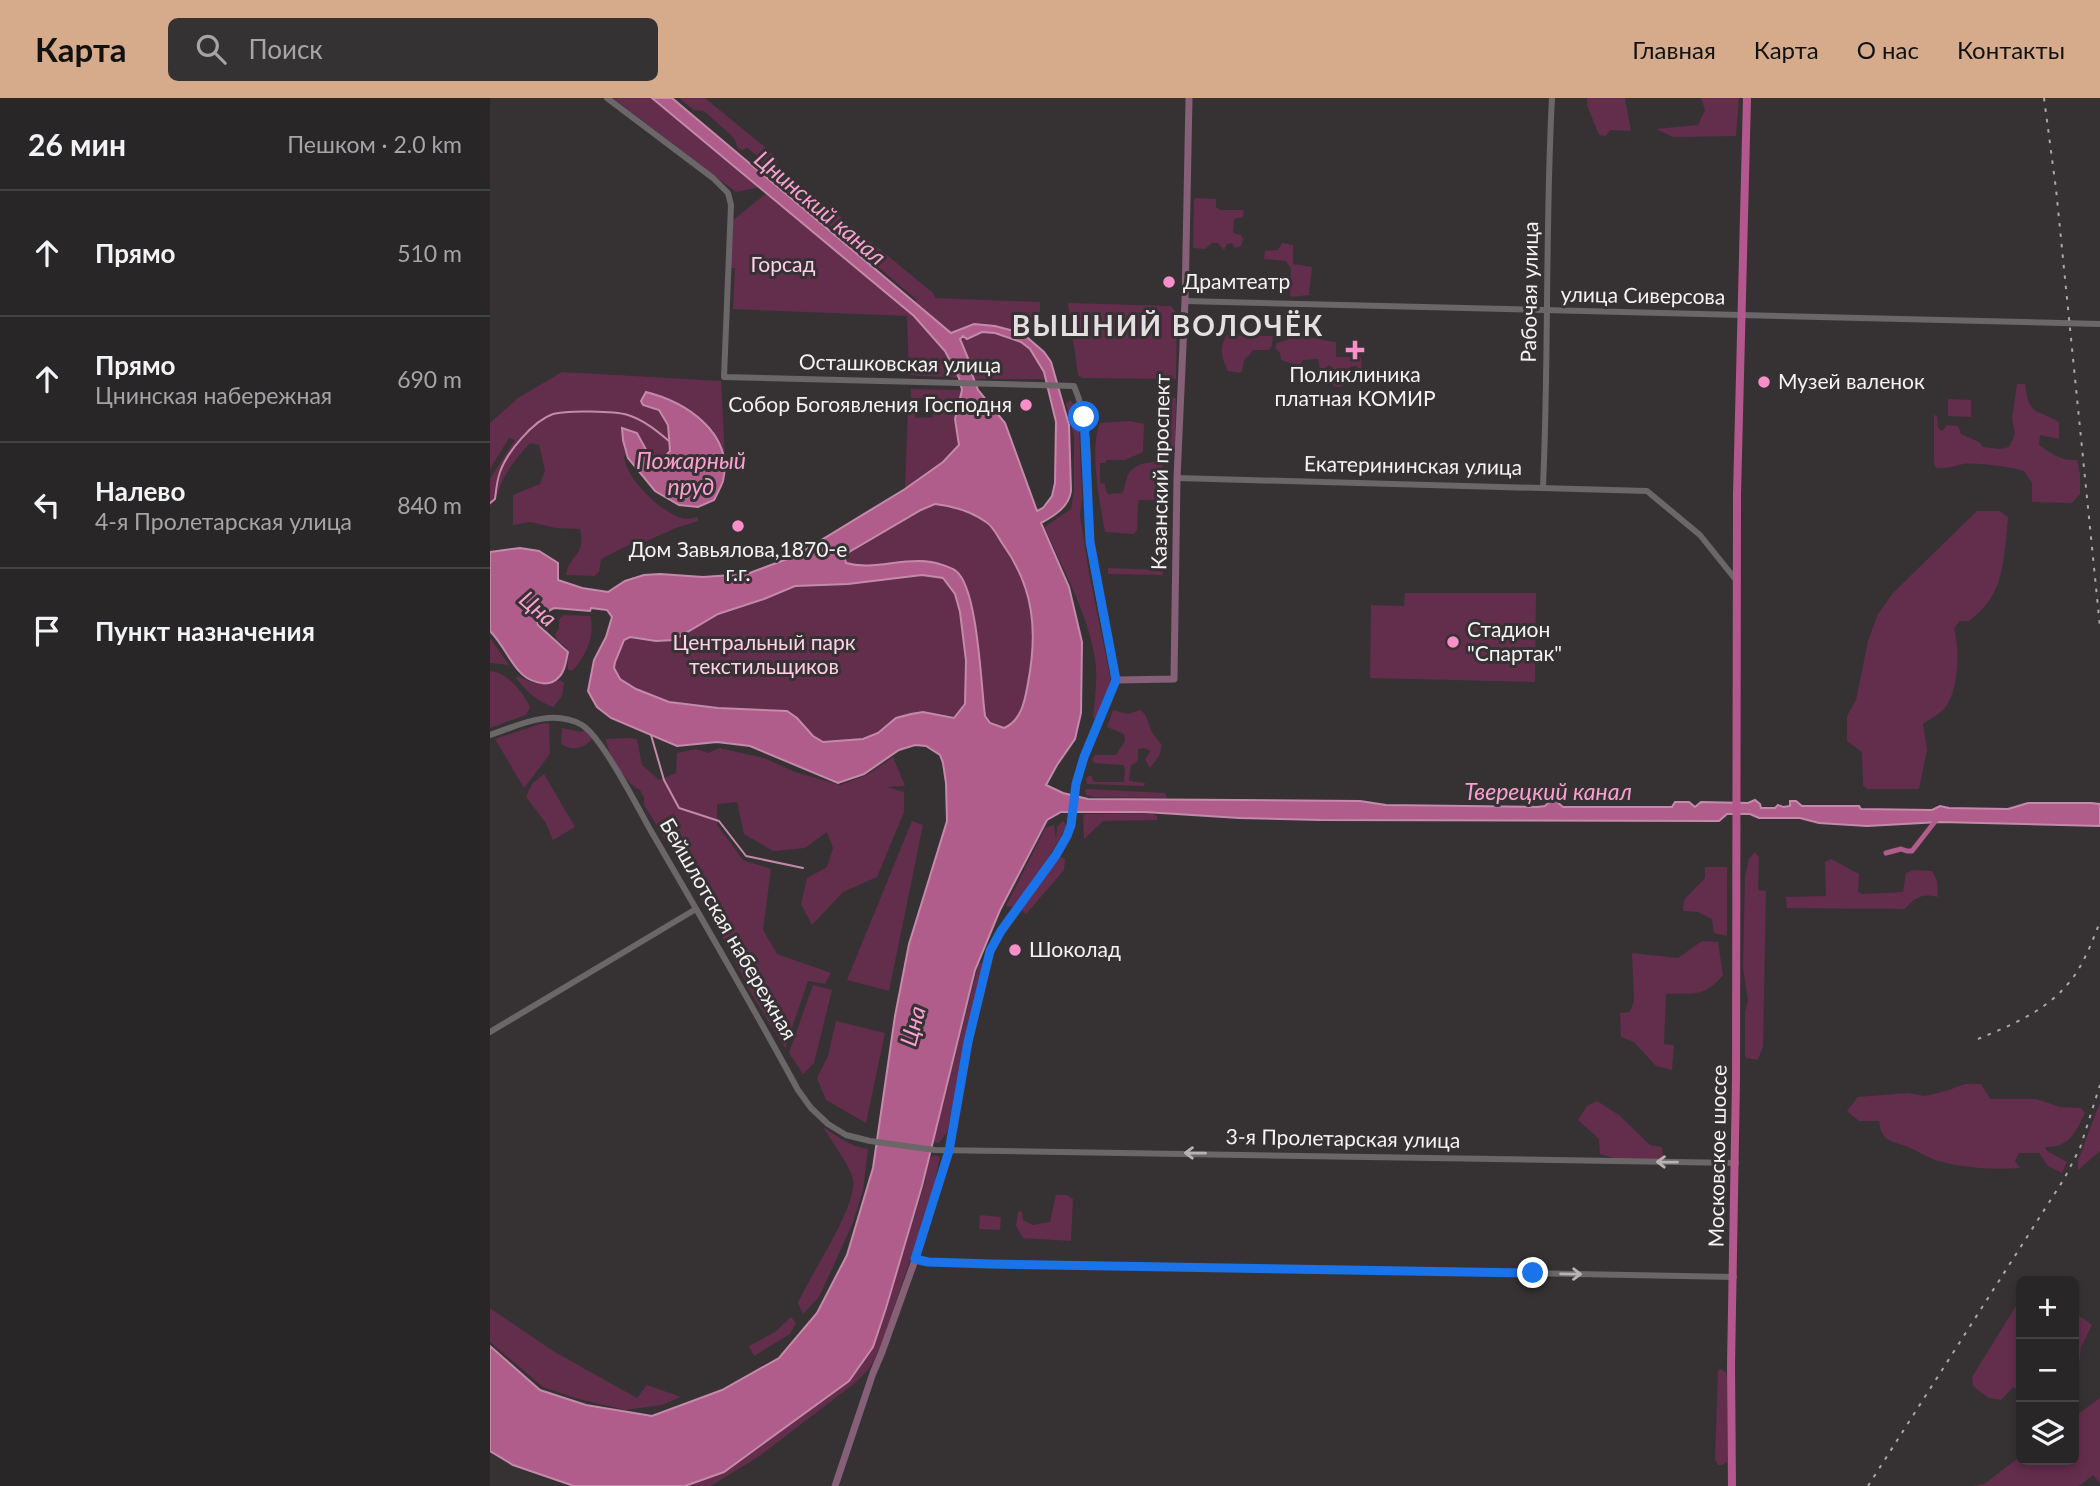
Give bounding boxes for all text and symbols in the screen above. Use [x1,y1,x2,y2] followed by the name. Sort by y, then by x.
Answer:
[168,18,658,81] search box
[35,29,126,69] text: Карта
[192,30,230,68] icon: search
[248,33,323,65] text: Поиск
[1632,35,1716,64] text: Главная
[1754,35,1819,64] text: Карта
[1857,35,1919,64] text: О нас
[1957,35,2065,64] text: Контакты
[28,126,126,162] text: 26 мин
[287,130,462,158] text: Пешком · 2.0 km
[749,144,892,270] water label: Цнинский канал
[1515,221,1542,363] street label: Рабочая улица
[28,234,66,272] icon: ahead
[95,237,176,269] text: Прямо
[397,239,462,267] text: 510 m
[751,251,815,276] park label: Горсад
[1183,268,1290,293] place label: Драмтеатр
[1161,274,1177,290] marker: Драмтеатр
[1560,281,1726,308] street label: улица Сиверсова
[1012,308,1324,342] district label: ВЫШНИЙ ВОЛОЧЁК
[1345,340,1365,360] marker: Поликлиника платная КОМИР
[799,348,1001,377] street label: Осташковская улица
[95,349,176,381] text: Прямо
[28,360,66,398] icon: ahead
[1274,361,1436,410] place label: Поликлиника платная КОМИР
[397,365,462,393] text: 690 m
[1778,368,1925,393] place label: Музей валенок
[1145,373,1174,570] street label: Казанский проспект
[1756,374,1772,390] marker: Музей валенок
[95,381,332,409] text: Цнинская набережная
[728,391,1012,416] place label: Собор Богоявления Господня
[1018,397,1034,413] marker: Собор Богоявления Господня
[1068,401,1099,432] route start
[636,446,746,500] water label: Пожарный пруд
[1304,450,1522,479] street label: Екатерининская улица
[95,475,185,507] text: Налево
[28,486,66,524] icon: left
[397,491,462,519] text: 840 m
[95,507,352,535] text: 4-я Пролетарская улица
[730,518,746,534] marker: Дом Завьялова,1870-е г.г.
[629,536,847,585] place label: Дом Завьялова,1870-е г.г.
[514,584,563,632] water label: Цна
[28,612,66,650] icon: arrive
[95,615,315,647] text: Пункт назначения
[1467,616,1562,665] place label: Стадион "Спартак"
[672,629,856,678] park label: Центральный парк текстильщиков
[1445,634,1461,650] marker: Стадион "Спартак"
[1464,777,1632,805] water label: Тверецкий канал
[655,813,803,1044] street label: Бейшлотская набережная
[1029,936,1121,961] place label: Шоколад
[1007,942,1023,958] marker: Шоколад
[893,1003,931,1049] water label: Цна
[1702,1064,1731,1248] street label: Московское шоссе
[1225,1123,1461,1152] street label: 3-я Пролетарская улица
[1184,1147,1207,1160] one-way arrow
[1656,1156,1679,1169] one-way arrow
[1517,1257,1548,1288] route end
[1559,1267,1582,1281] one-way arrow
[2016,1276,2079,1465] map controls
[2016,1276,2079,1339] button: +
[2016,1339,2079,1402] button: −
[2016,1402,2079,1465] button: layers

